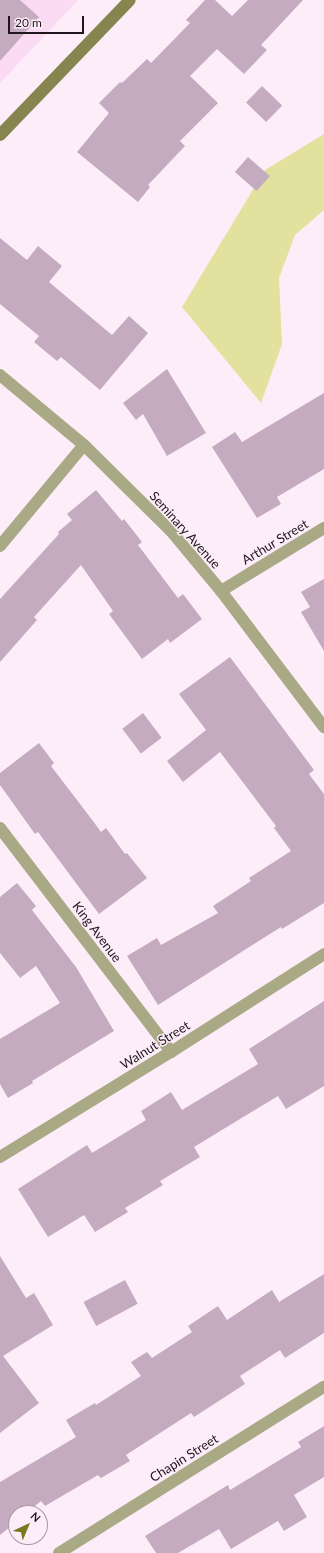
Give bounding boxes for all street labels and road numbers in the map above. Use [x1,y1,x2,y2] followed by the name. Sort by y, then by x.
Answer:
[146,488,224,572] street label: Seminary Avenue
[239,516,311,568] street label: Arthur Street
[69,899,125,965] street label: King Avenue
[117,1017,193,1073] street label: Walnut Street
[147,1431,221,1485] street label: Chapin Street

